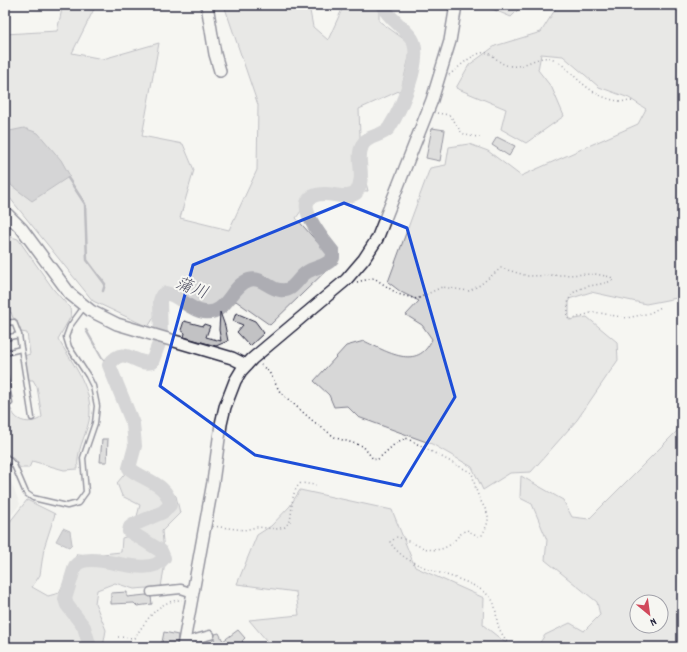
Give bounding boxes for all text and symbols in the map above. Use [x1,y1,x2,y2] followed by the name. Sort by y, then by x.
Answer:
[171,273,211,307] water label: 蒲川
[629,594,669,634] north arrow
[646,613,659,630] text: N

